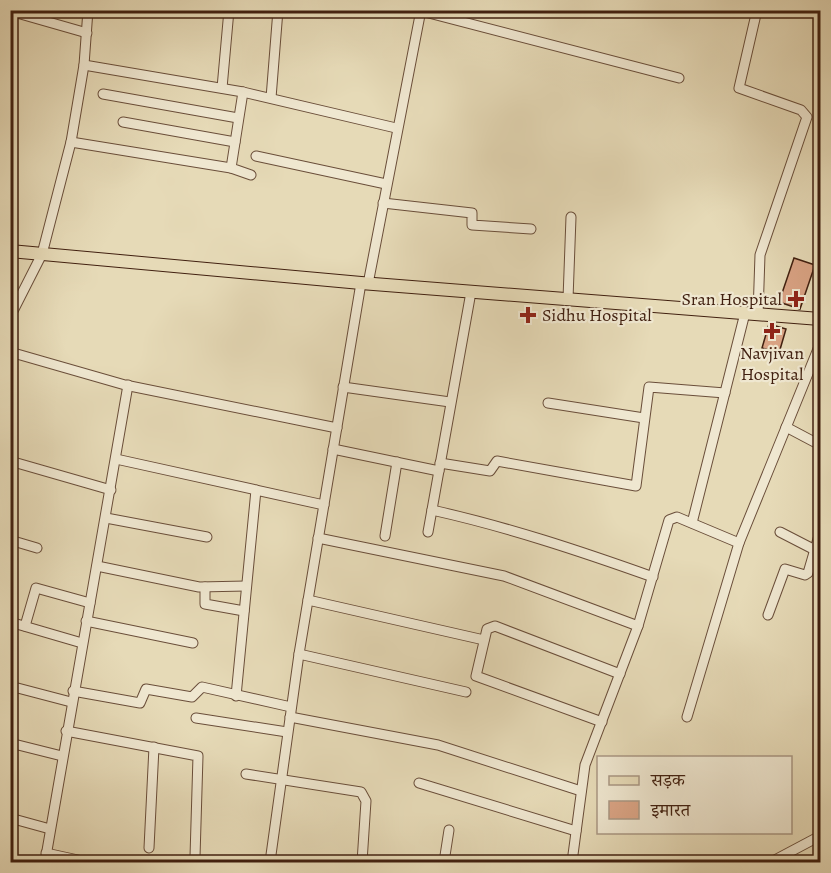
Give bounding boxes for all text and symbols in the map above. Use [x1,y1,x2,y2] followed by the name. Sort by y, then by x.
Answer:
[681,287,783,311] place label: Sran Hospital
[787,290,805,308] marker: Sran Hospital
[542,303,652,327] place label: Sidhu Hospital
[519,306,537,324] marker: Sidhu Hospital
[763,322,781,340] marker: Navjivan Hospital
[740,341,804,386] place label: Navjivan Hospital
[597,756,792,834] legend
[650,768,686,792] text: सड़क
[650,798,691,822] text: इमारत

